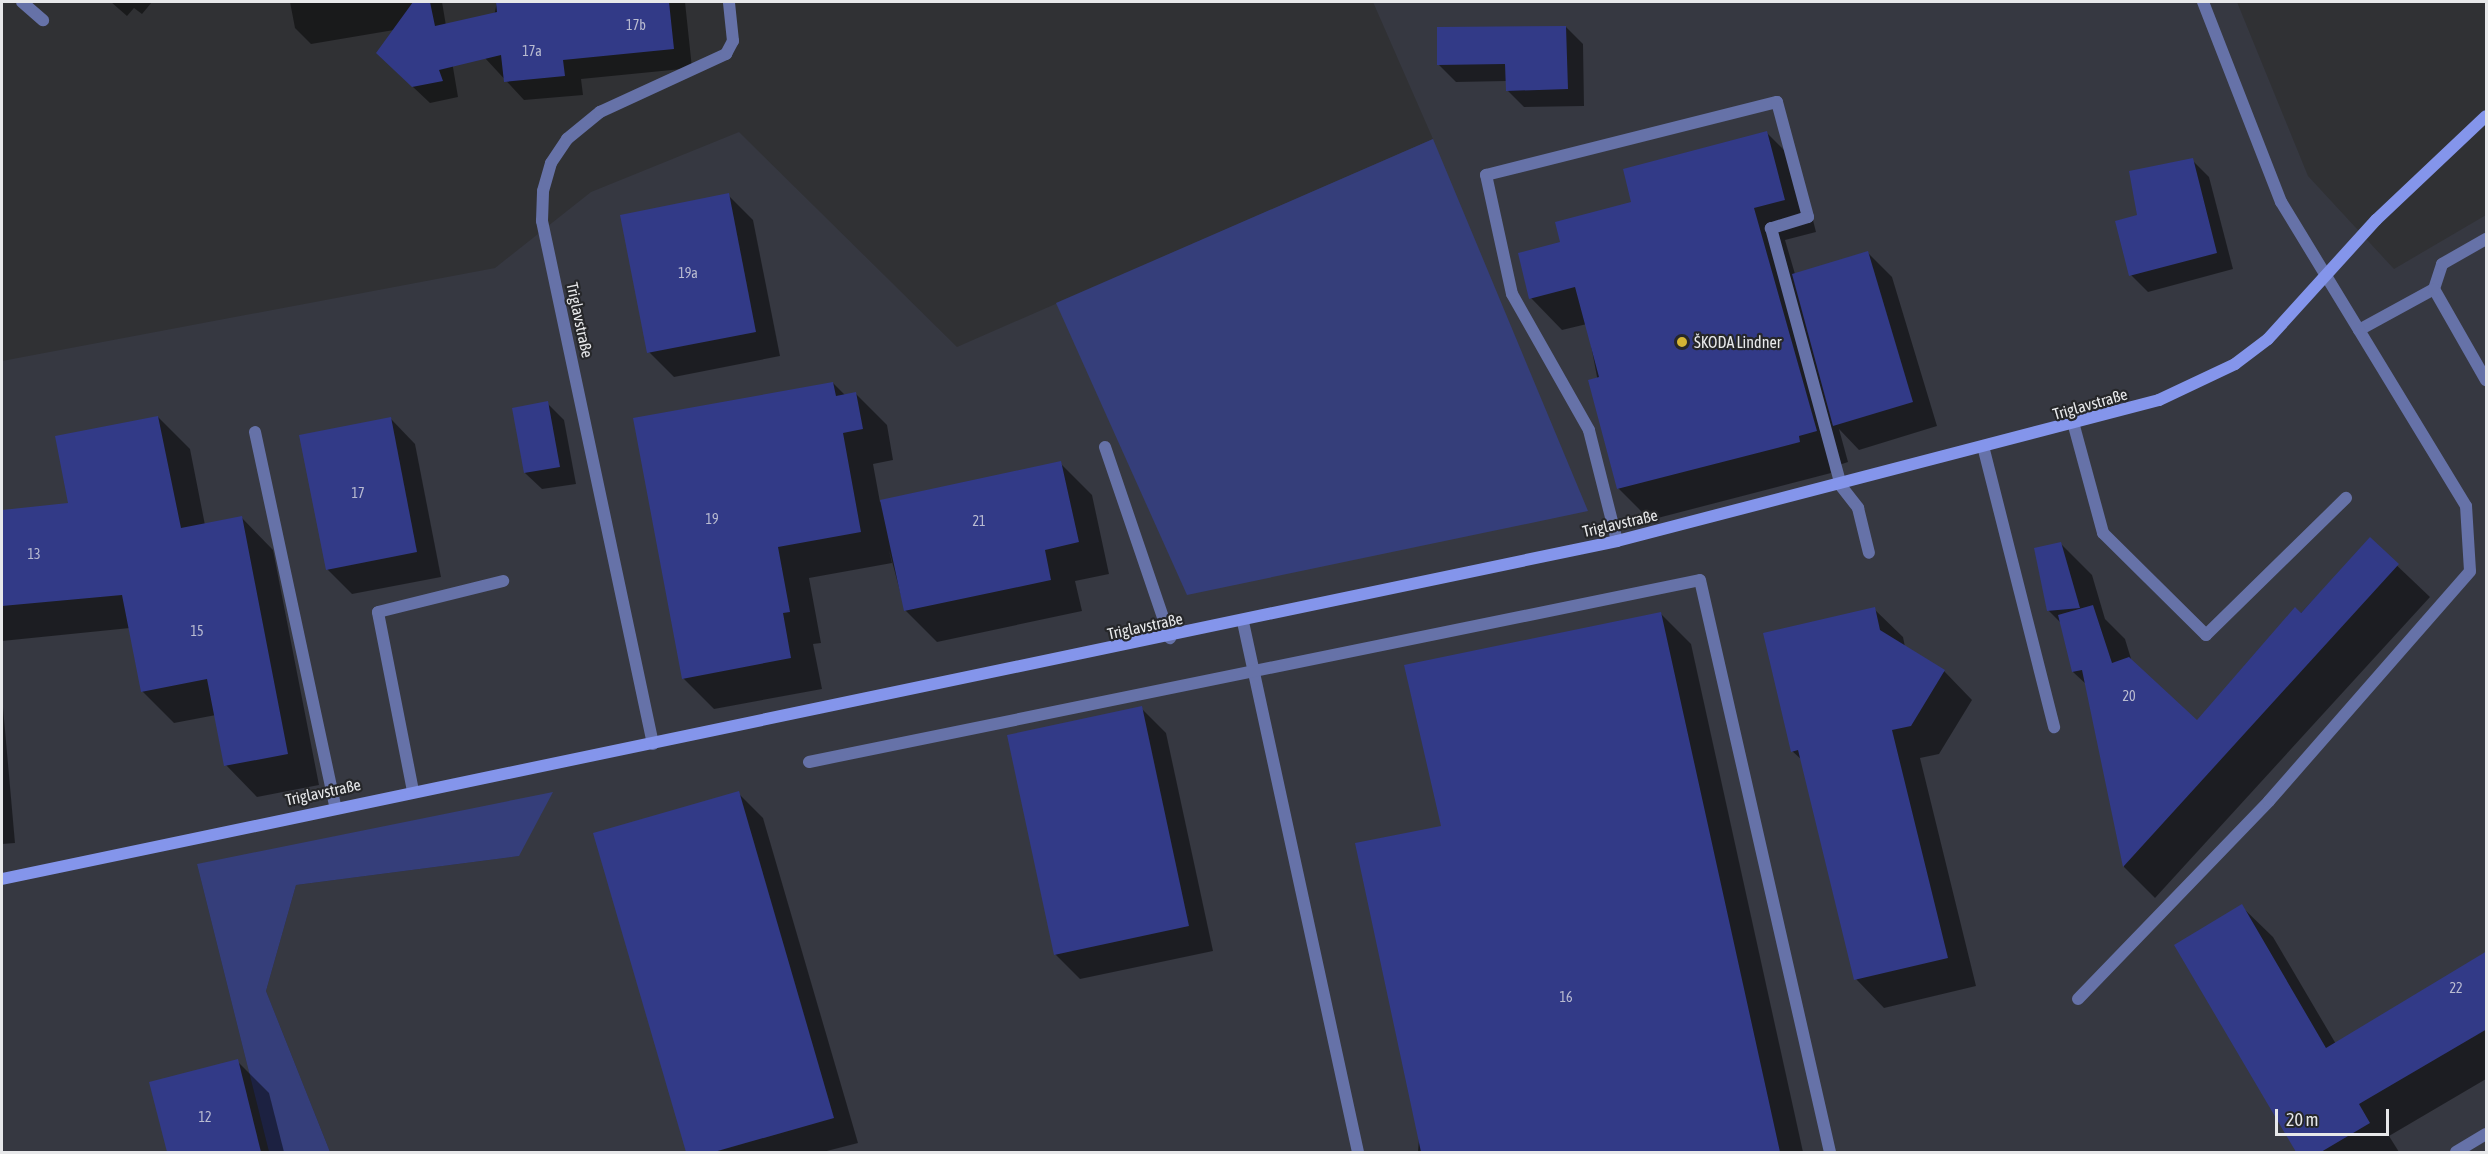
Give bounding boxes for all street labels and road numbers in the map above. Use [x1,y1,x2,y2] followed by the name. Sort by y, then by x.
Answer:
[563,281,597,359] street label: Triglavstraße
[2051,384,2129,424] street label: Triglavstraße
[1581,505,1659,541] street label: Triglavstraße
[1106,609,1184,643] street label: Triglavstraße
[284,775,362,809] street label: Triglavstraße

